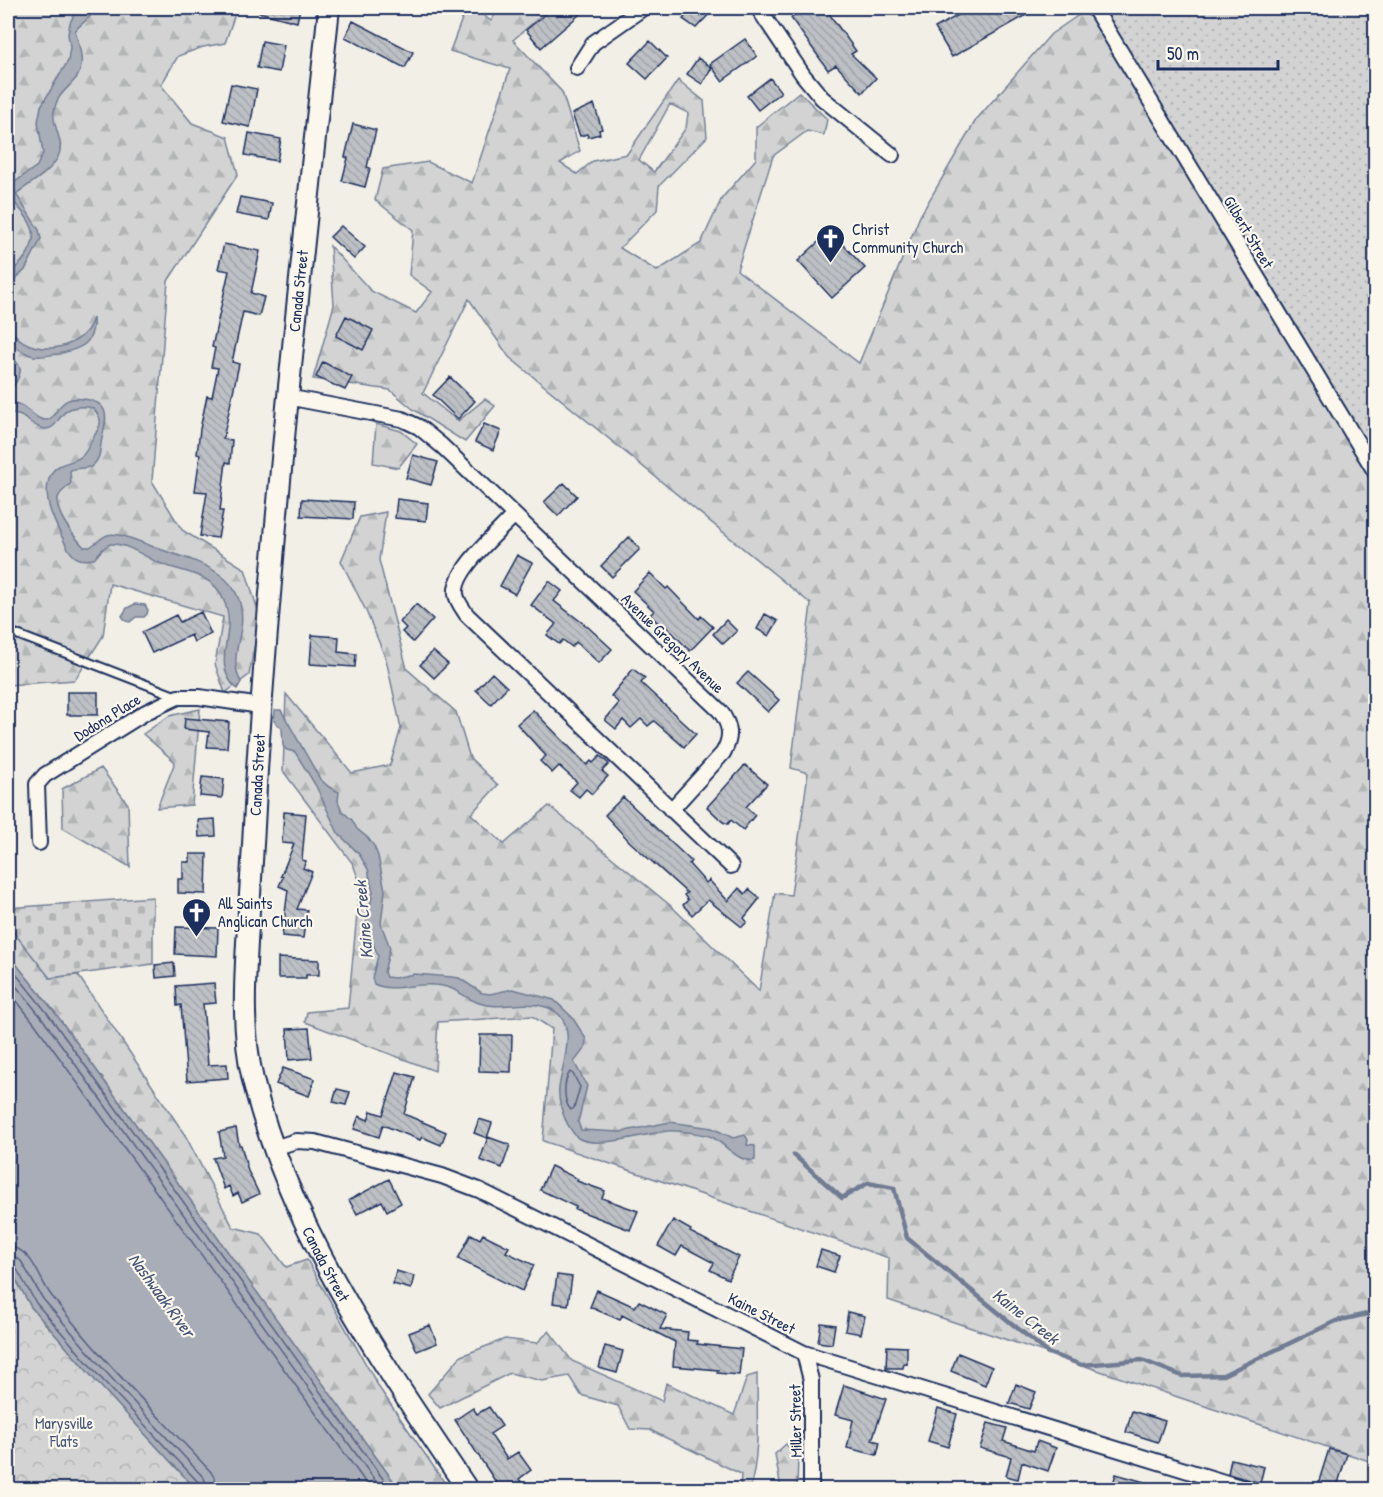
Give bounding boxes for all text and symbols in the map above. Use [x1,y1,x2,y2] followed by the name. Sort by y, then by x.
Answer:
[1158,33,1278,71] scale bar
[1167,41,1199,66] text: 50 m
[1219,192,1280,273] street label: Gilbert Street
[852,218,963,258] place label: Christ Community Church
[815,222,847,264] church icon: Christ Community Church
[283,249,313,333] street label: Canada Street
[617,588,730,698] street label: Avenue Gregory Avenue
[69,688,145,746] street label: Dodona Place
[244,733,270,817] street label: Canada Street
[347,878,379,960] water label: Kaine Creek
[218,892,313,932] place label: All Saints Anglican Church
[181,896,213,938] church icon: All Saints Anglican Church
[297,1223,355,1306] street label: Canada Street
[123,1248,202,1344] water label: Nashwaak River
[987,1282,1066,1351] water label: Kaine Creek
[725,1287,800,1340] street label: Kaine Street
[783,1384,807,1458] street label: Miller Street
[35,1412,94,1452] park label: Marysville Flats

